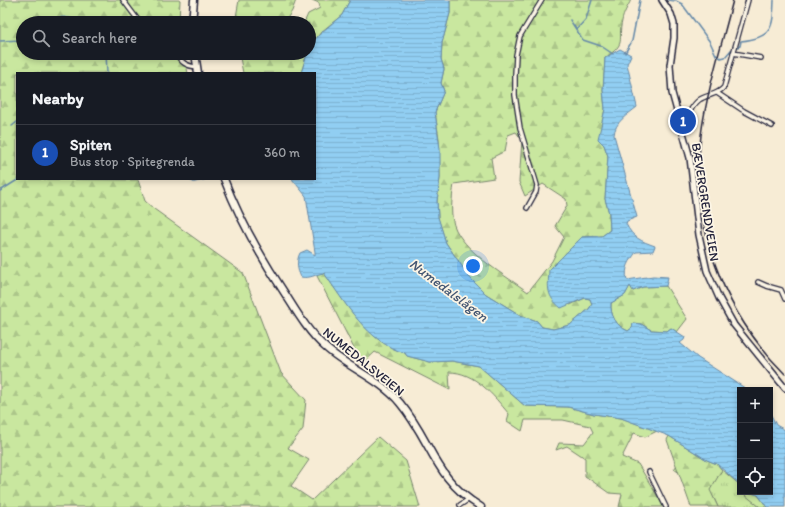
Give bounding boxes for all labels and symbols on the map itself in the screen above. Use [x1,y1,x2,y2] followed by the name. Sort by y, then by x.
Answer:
[670,106,696,136] pin: 1
[689,142,722,262] street label: BÆVERGRENDVEIEN
[406,255,491,325] water label: Numedalslågen
[463,256,483,276] your location
[320,324,407,399] street label: NUMEDALSVEIEN

